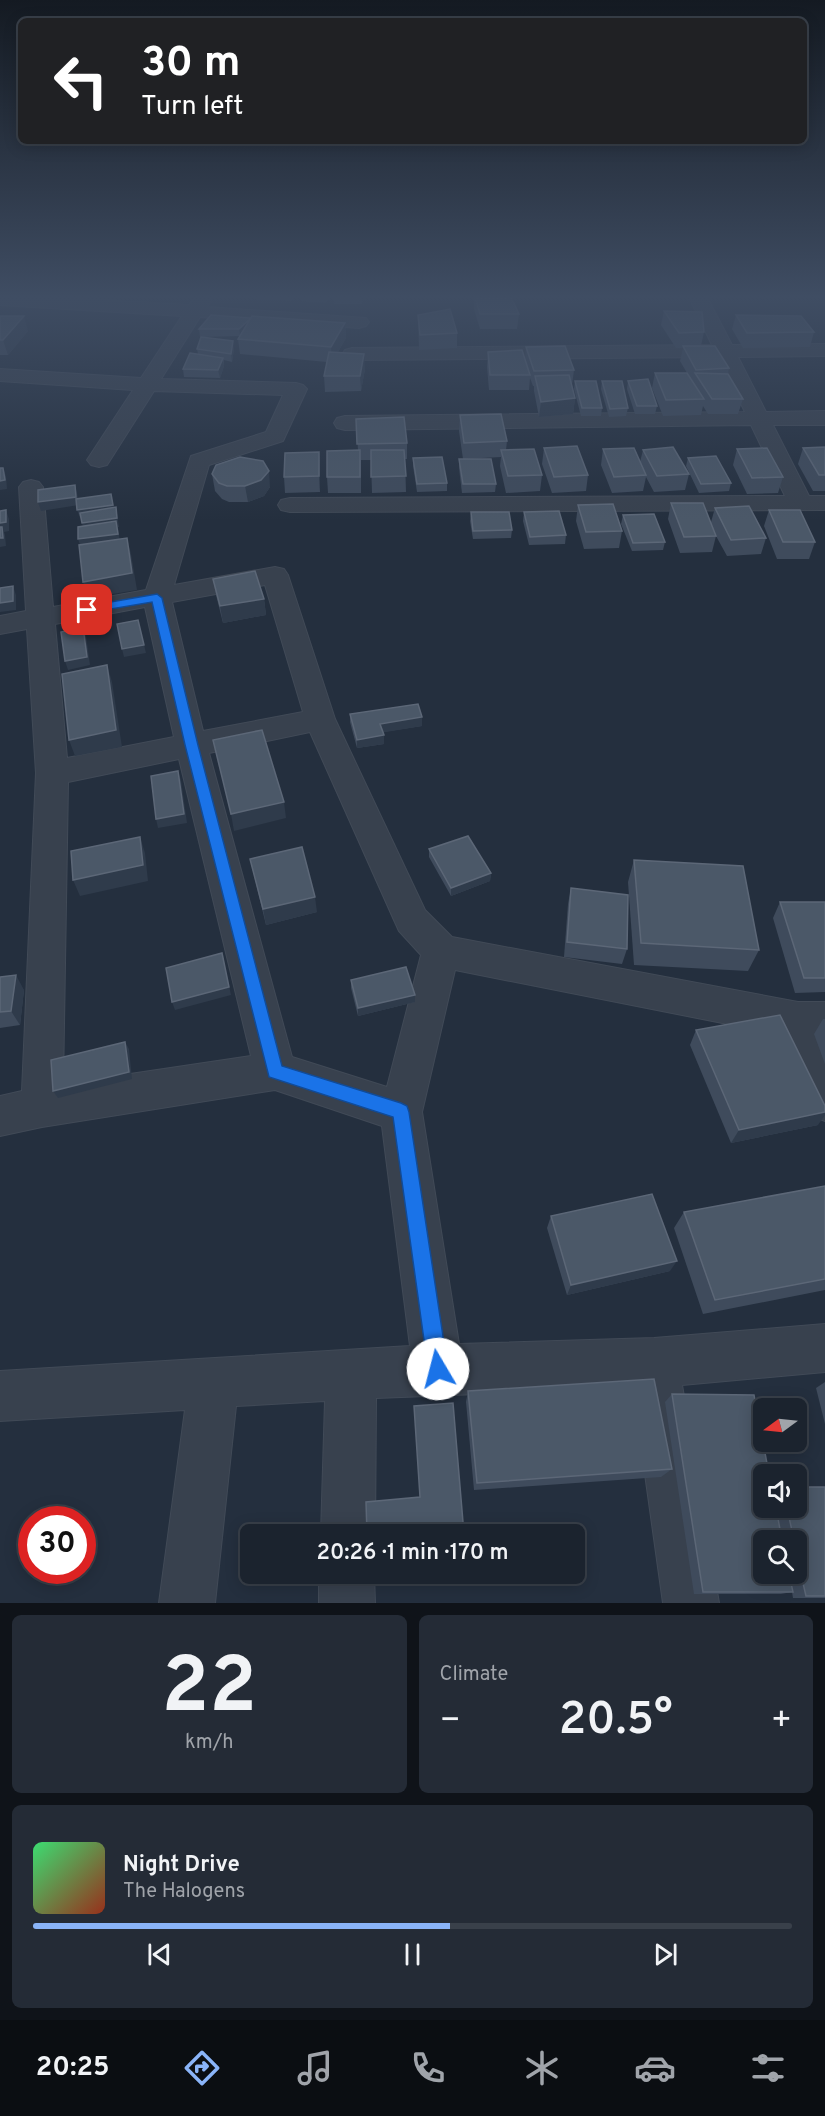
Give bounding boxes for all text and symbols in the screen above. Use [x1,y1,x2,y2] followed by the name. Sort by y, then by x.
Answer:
[141,38,240,91] text: 30 m
[42,42,120,120] icon: left
[141,90,243,124] text: Turn left
[61,584,112,635] pin
[70,593,103,626] icon: arrive
[406,1337,470,1401] position arrow
[753,1398,807,1452] north arrow
[753,1398,807,1584] map controls
[753,1464,807,1518] button: sound
[18,1506,96,1584] speed limit sign: 30
[753,1530,807,1584] button: search
[316,1540,509,1567] text: 20:26 · 1 min · 170 m
[162,1641,257,1740] text: 22
[440,1662,508,1688] text: Climate
[559,1693,673,1750] text: 20.5°
[440,1701,461,1743] text: −
[771,1701,792,1743] text: +
[185,1730,234,1756] text: km/h
[123,1852,240,1879] text: Night Drive
[123,1879,245,1905] text: The Halogens
[143,1938,176,1971] icon: previous
[396,1938,429,1971] icon: pause
[649,1938,682,1971] icon: next
[181,2047,223,2089] icon: directions
[294,2047,336,2089] icon: music
[407,2047,449,2089] icon: phone
[521,2047,563,2089] icon: climate
[634,2047,676,2089] icon: car
[747,2047,789,2089] icon: filters
[36,2051,109,2085] text: 20:25

